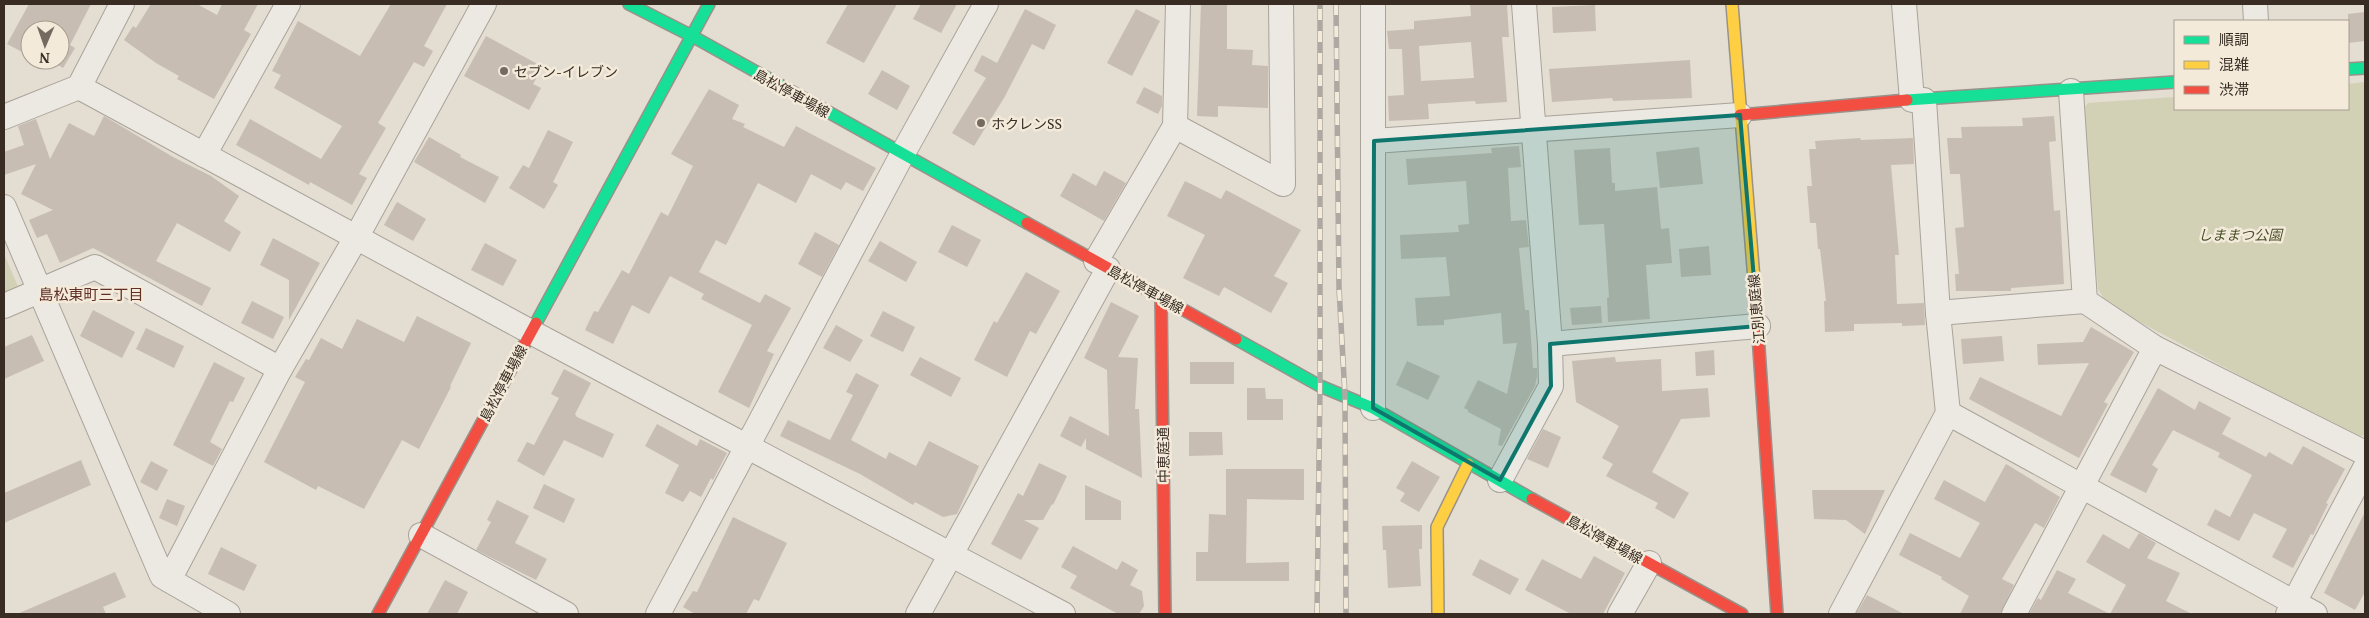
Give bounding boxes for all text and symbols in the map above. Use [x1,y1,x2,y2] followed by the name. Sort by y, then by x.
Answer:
[20,20,70,70] north arrow
[2174,20,2349,110] legend
[2219,29,2249,49] text: 順調
[39,49,50,68] text: N
[2219,54,2249,74] text: 混雑
[514,62,618,81] place label: セブン-イレブン
[751,64,833,122] street label: 島松停車場線
[498,65,510,77] marker: セブン-イレブン
[2219,79,2249,99] text: 渋滞
[991,114,1062,133] place label: ホクレンSS
[975,117,987,129] marker: ホクレンSS
[2198,225,2284,244] park label: しままつ公園
[1105,260,1187,318] street label: 島松停車場線
[1743,273,1769,345] street label: 江別恵庭線
[38,284,144,304] district label: 島松東町三丁目
[475,341,531,425] street label: 島松停車場線
[1153,427,1173,483] street label: 中恵庭通
[1564,510,1646,568] street label: 島松停車場線

